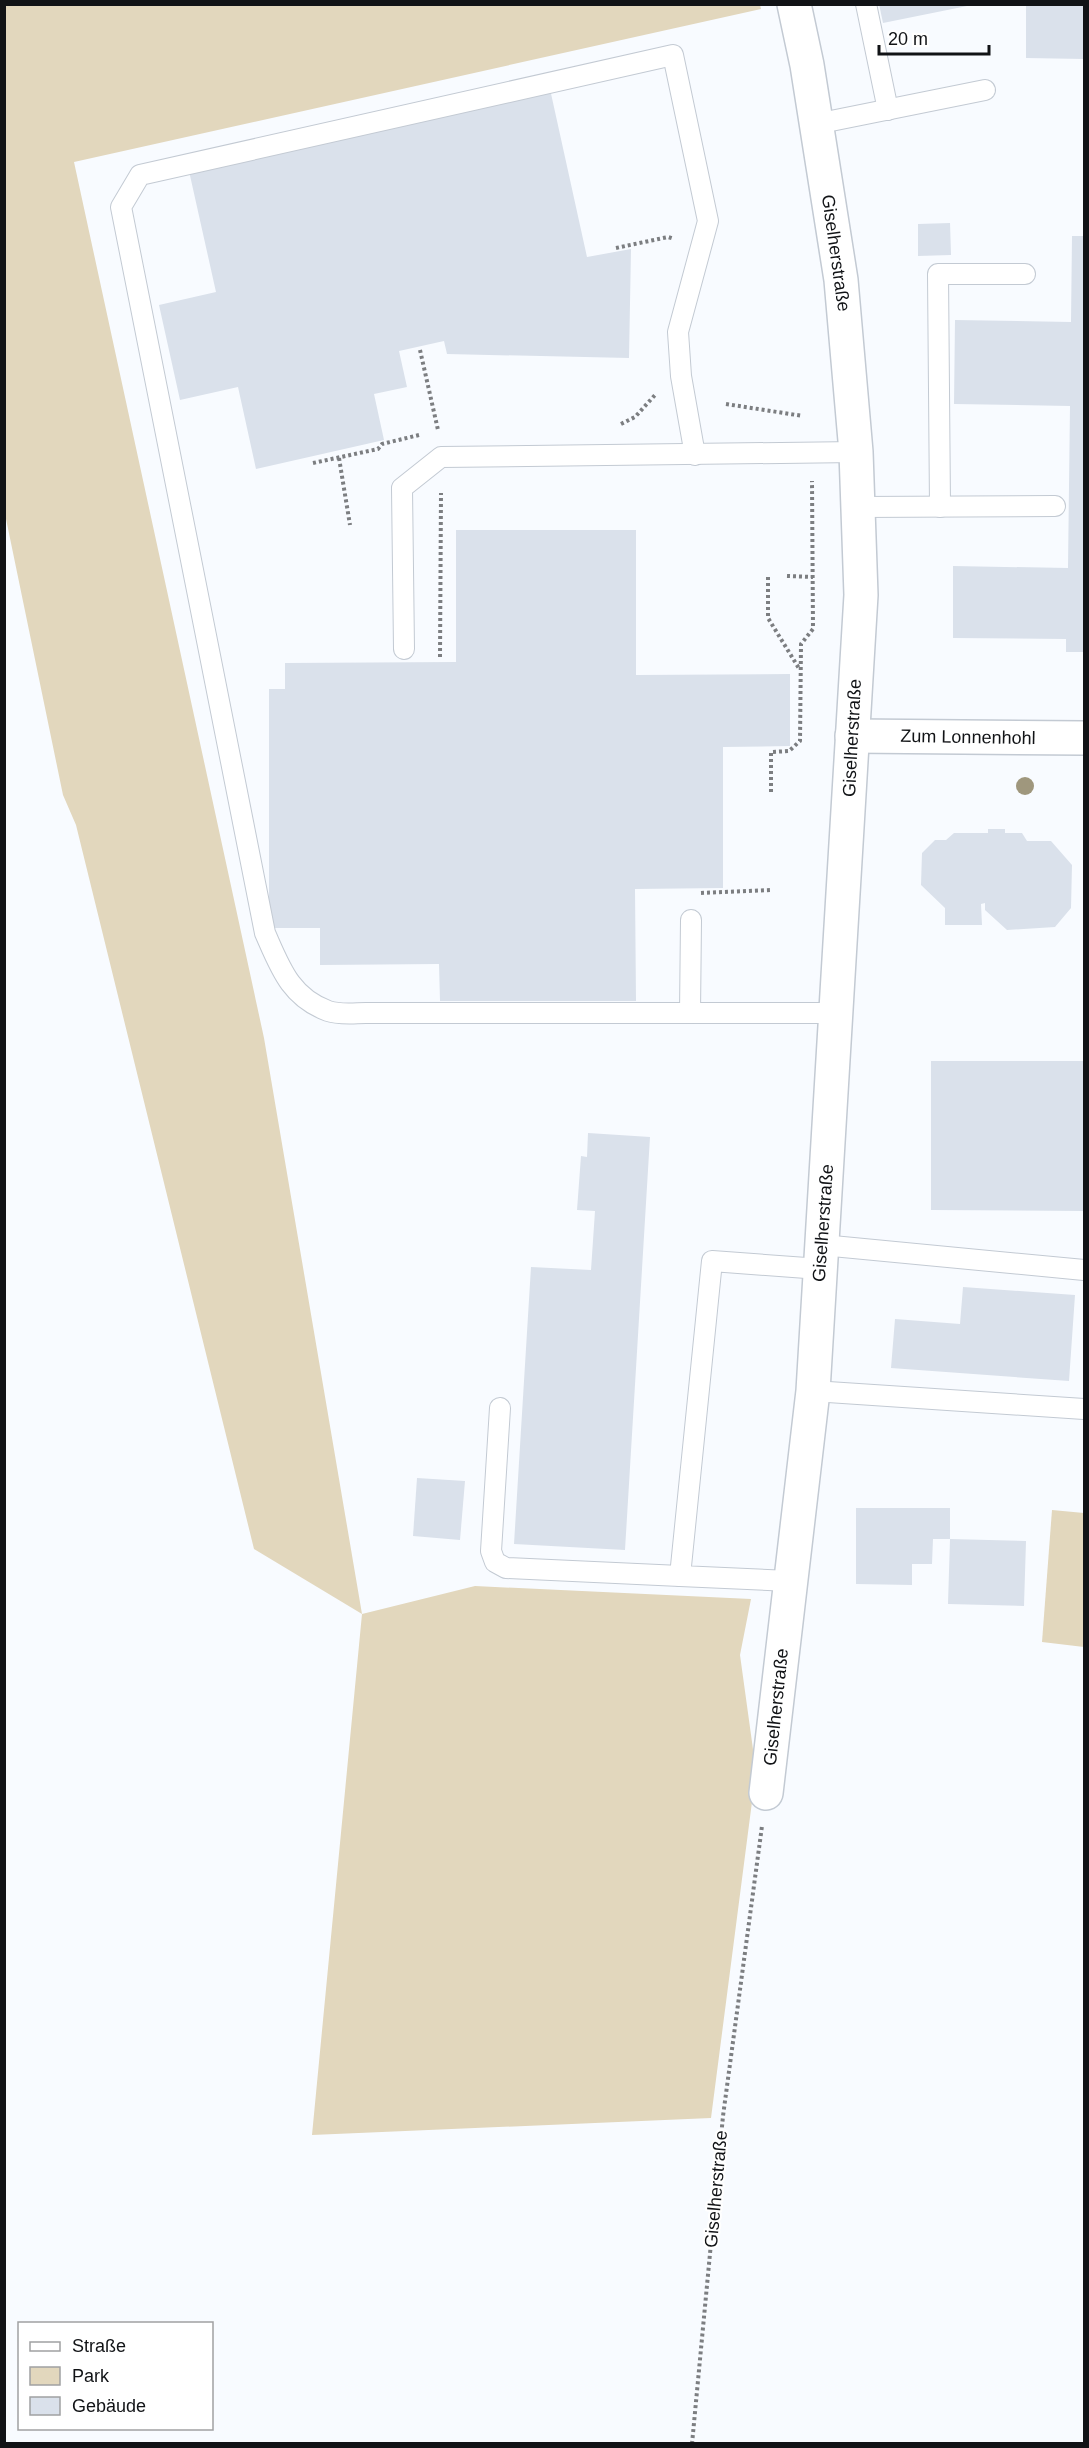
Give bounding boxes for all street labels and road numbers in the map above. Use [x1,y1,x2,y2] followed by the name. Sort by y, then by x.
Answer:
[818,193,854,313] street label: Giselherstraße
[839,679,865,797] street label: Giselherstraße
[900,726,1036,748] street label: Zum Lonnenhohl
[809,1163,837,1283] street label: Giselherstraße
[760,1647,792,1767] street label: Giselherstraße
[701,2129,731,2249] street label: Giselherstraße

